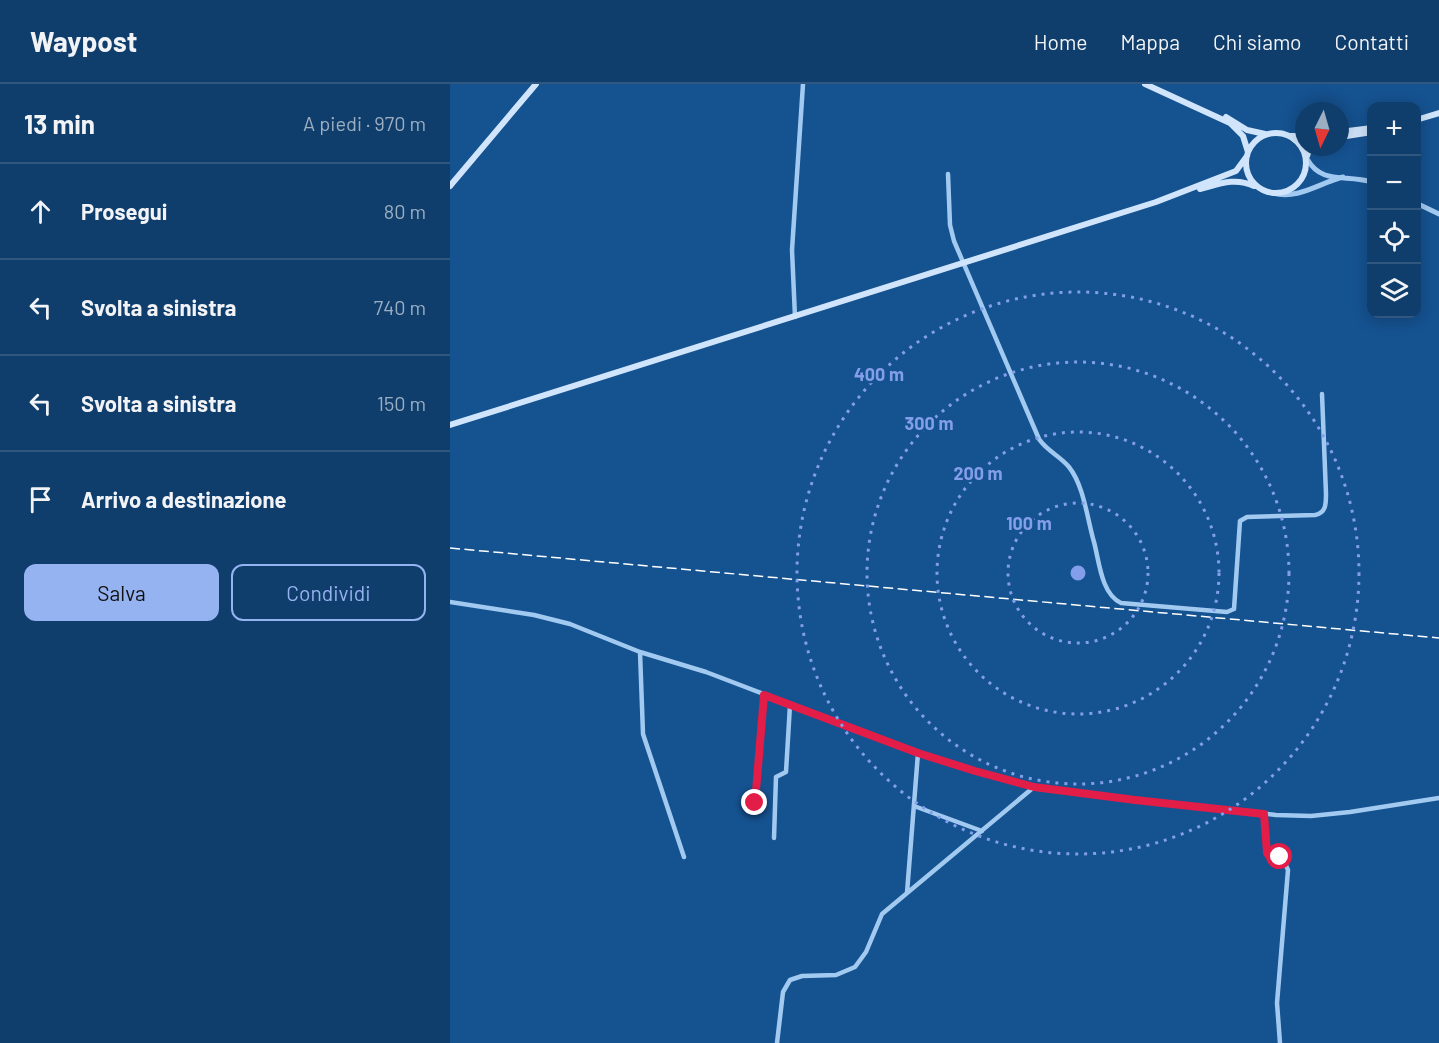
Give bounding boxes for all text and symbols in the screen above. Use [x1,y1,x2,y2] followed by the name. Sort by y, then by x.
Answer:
[30,24,137,58] text: Waypost
[1034,29,1087,54] text: Home
[1120,29,1180,54] text: Mappa
[1213,29,1302,54] text: Chi siamo
[1335,29,1409,54] text: Contatti
[1295,102,1349,156] north arrow
[1367,102,1421,318] map controls
[1367,102,1421,156] button: +
[24,108,95,139] text: 13 min
[303,111,426,135] text: A piedi · 970 m
[1367,156,1421,210] button: −
[24,195,57,228] icon: ahead
[81,198,167,224] text: Prosegui
[384,199,426,223] text: 80 m
[1367,210,1421,264] button: locate
[1367,264,1421,318] button: layers
[24,291,57,324] icon: left
[81,294,236,320] text: Svolta a sinistra
[374,295,426,319] text: 740 m
[854,363,904,385] text: 400 m
[24,387,57,420] icon: left
[81,390,236,416] text: Svolta a sinistra
[377,391,426,415] text: 150 m
[905,412,953,434] text: 300 m
[953,462,1003,484] text: 200 m
[24,483,57,516] icon: arrive
[81,486,287,512] text: Arrivo a destinazione
[1006,512,1052,534] text: 100 m
[1068,563,1088,583] centre of rings
[24,564,219,621] button: Salva
[231,564,426,621] button: Condividi
[741,789,767,815] route end
[1266,843,1292,869] route start

